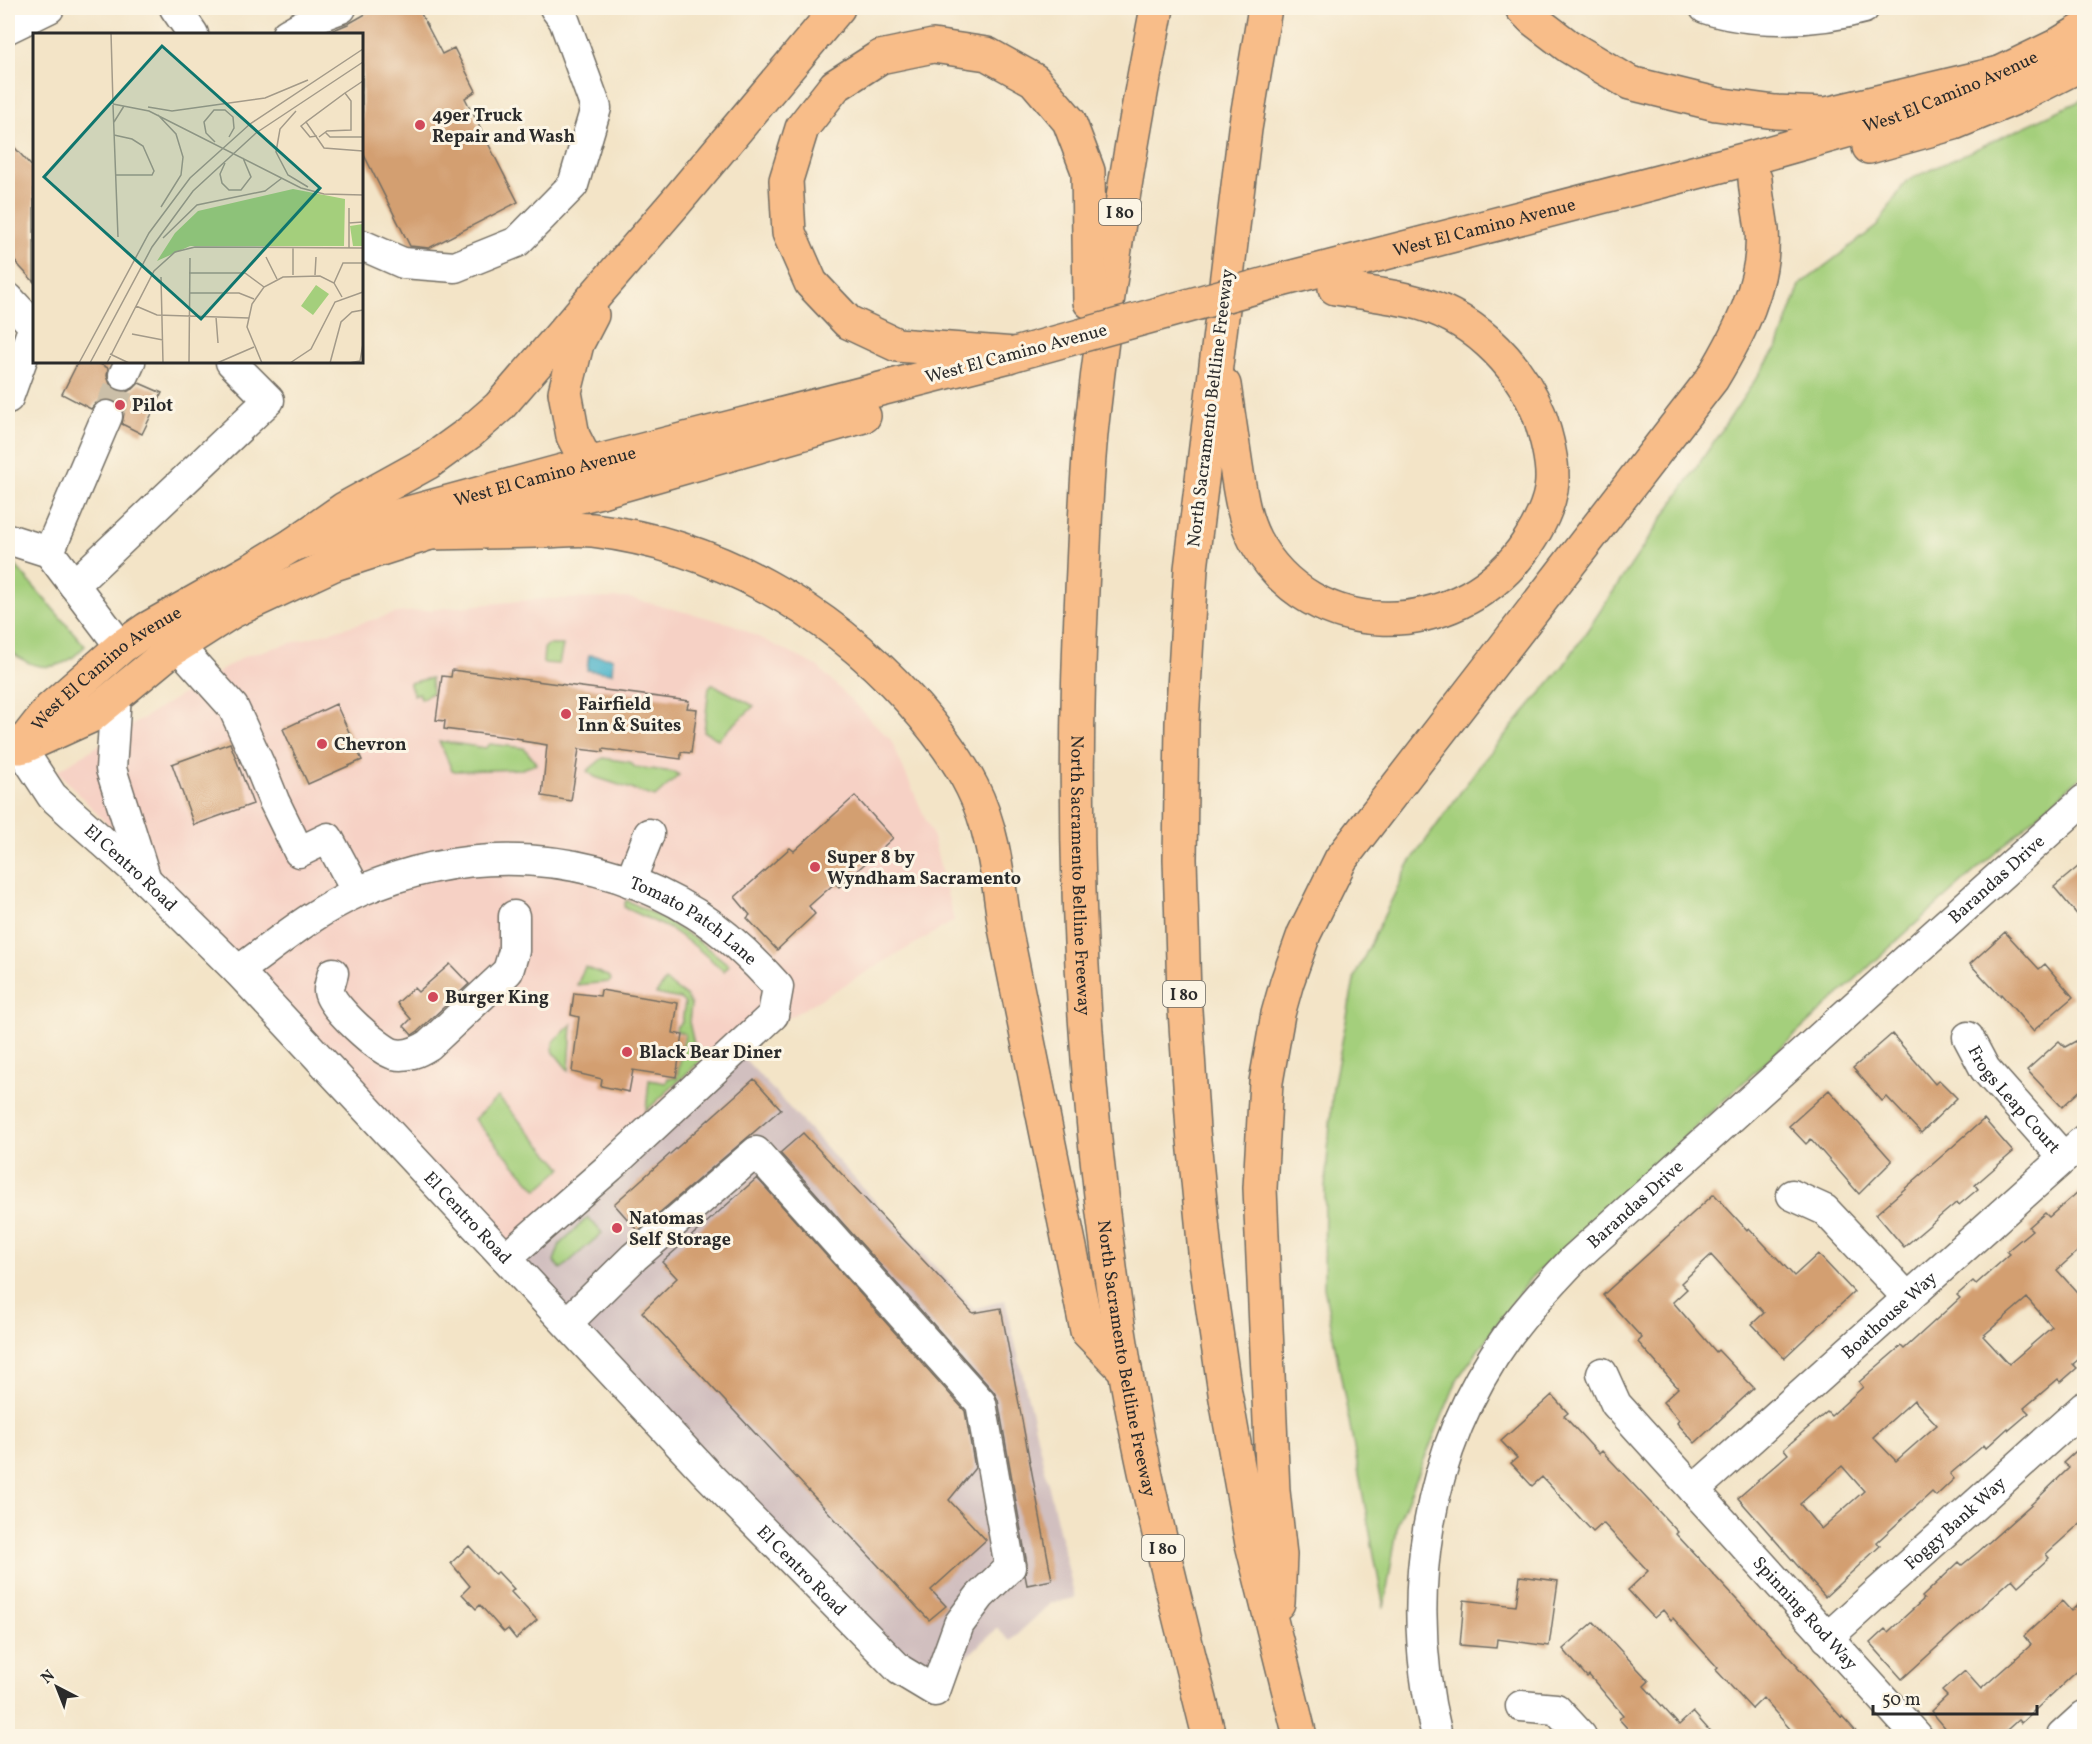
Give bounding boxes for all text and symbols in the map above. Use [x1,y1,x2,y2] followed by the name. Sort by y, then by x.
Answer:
[33,33,363,363] inset map
[1860,45,2043,140] street label: West El Camino Avenue
[432,104,575,150] place label: 49er Truck Repair and Wash
[413,118,427,132] marker: 49er Truck Repair and Wash
[1391,193,1578,264] street label: West El Camino Avenue
[1099,199,1141,225] road number: I 80
[1182,267,1241,549] street label: North Sacramento Beltline Freeway
[923,318,1110,391] street label: West El Camino Avenue
[132,394,173,419] place label: Pilot
[113,398,127,412] marker: Pilot
[451,441,639,514] street label: West El Camino Avenue
[26,601,187,737] street label: West El Camino Avenue
[578,693,681,739] place label: Fairfield Inn & Suites
[559,707,573,721] marker: Fairfield Inn & Suites
[334,733,407,758] place label: Chevron
[1063,735,1096,1017] street label: North Sacramento Beltline Freeway
[315,737,329,751] marker: Chevron
[78,819,182,918] street label: El Centro Road
[1944,830,2051,930] street label: Barandas Drive
[827,846,1021,892] place label: Super 8 by Wyndham Sacramento
[808,860,822,874] marker: Super 8 by Wyndham Sacramento
[626,871,762,972] street label: Tomato Patch Lane
[1163,981,1205,1007] road number: I 80
[445,986,549,1011] place label: Burger King
[426,990,440,1004] marker: Burger King
[639,1041,782,1066] place label: Black Bear Diner
[1961,1041,2065,1160] street label: Frogs Leap Court
[620,1045,634,1059] marker: Black Bear Diner
[1582,1155,1690,1255] street label: Barandas Drive
[417,1167,516,1270] street label: El Centro Road
[629,1207,731,1253] place label: Natomas Self Storage
[1090,1219,1161,1500] street label: North Sacramento Beltline Freeway
[610,1221,624,1235] marker: Natomas Self Storage
[1837,1266,1943,1366] street label: Boathouse Way
[1900,1472,2012,1576] street label: Foggy Bank Way
[750,1520,851,1622] street label: El Centro Road
[1142,1535,1184,1561] road number: I 80
[1746,1551,1863,1677] street label: Spinning Rod Way
[27,1657,87,1717] north arrow
[37,1665,60,1689] text: N
[1873,1678,2036,1716] scale bar
[1882,1688,1921,1713] text: 50 m

